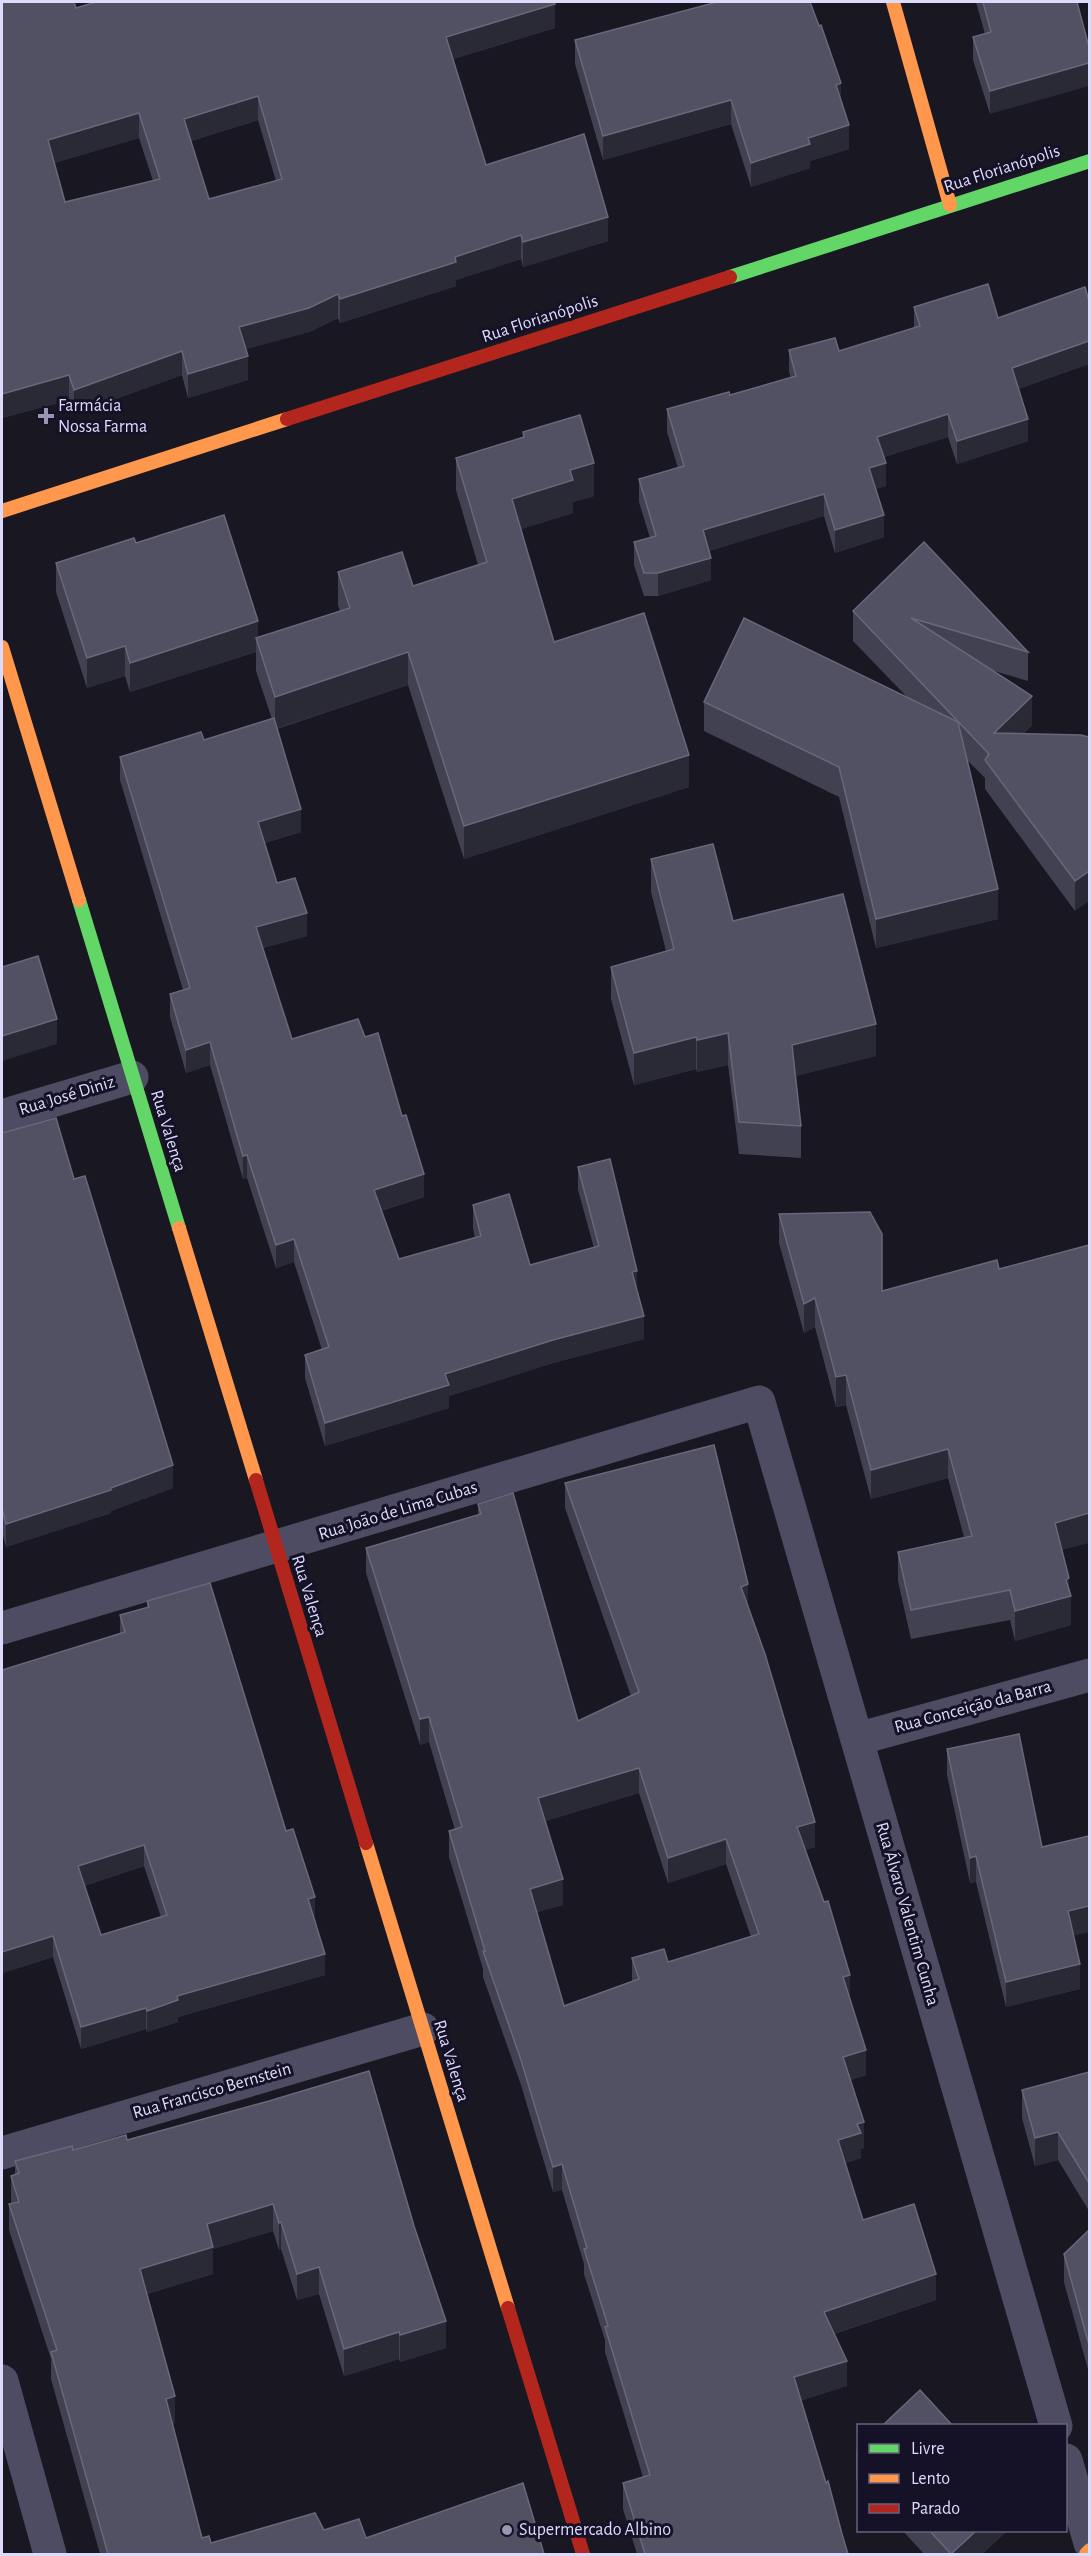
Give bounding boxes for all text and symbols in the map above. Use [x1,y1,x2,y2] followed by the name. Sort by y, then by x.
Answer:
[942,142,1062,196] street label: Rua Florianópolis
[480,292,600,346] street label: Rua Florianópolis
[58,397,147,436] place label: Farmácia Nossa Farma
[39,409,53,423] marker: Farmácia Nossa Farma
[17,1073,117,1119] street label: Rua José Diniz
[147,1088,189,1174] street label: Rua Valença
[317,1478,479,1544] street label: Rua João de Lima Cubas
[288,1553,330,1639] street label: Rua Valença
[893,1677,1053,1737] street label: Rua Conceição da Barra
[872,1819,945,2008] street label: Rua Álvaro Valentim Cunha
[430,2018,472,2104] street label: Rua Valença
[131,2060,293,2122] street label: Rua Francisco Bernstein
[857,2424,1067,2532] legend
[911,2440,945,2458] text: Livre
[911,2470,950,2488] text: Lento
[911,2500,960,2518] text: Parado
[519,2521,671,2539] place label: Supermercado Albino
[500,2523,514,2537] marker: Supermercado Albino

